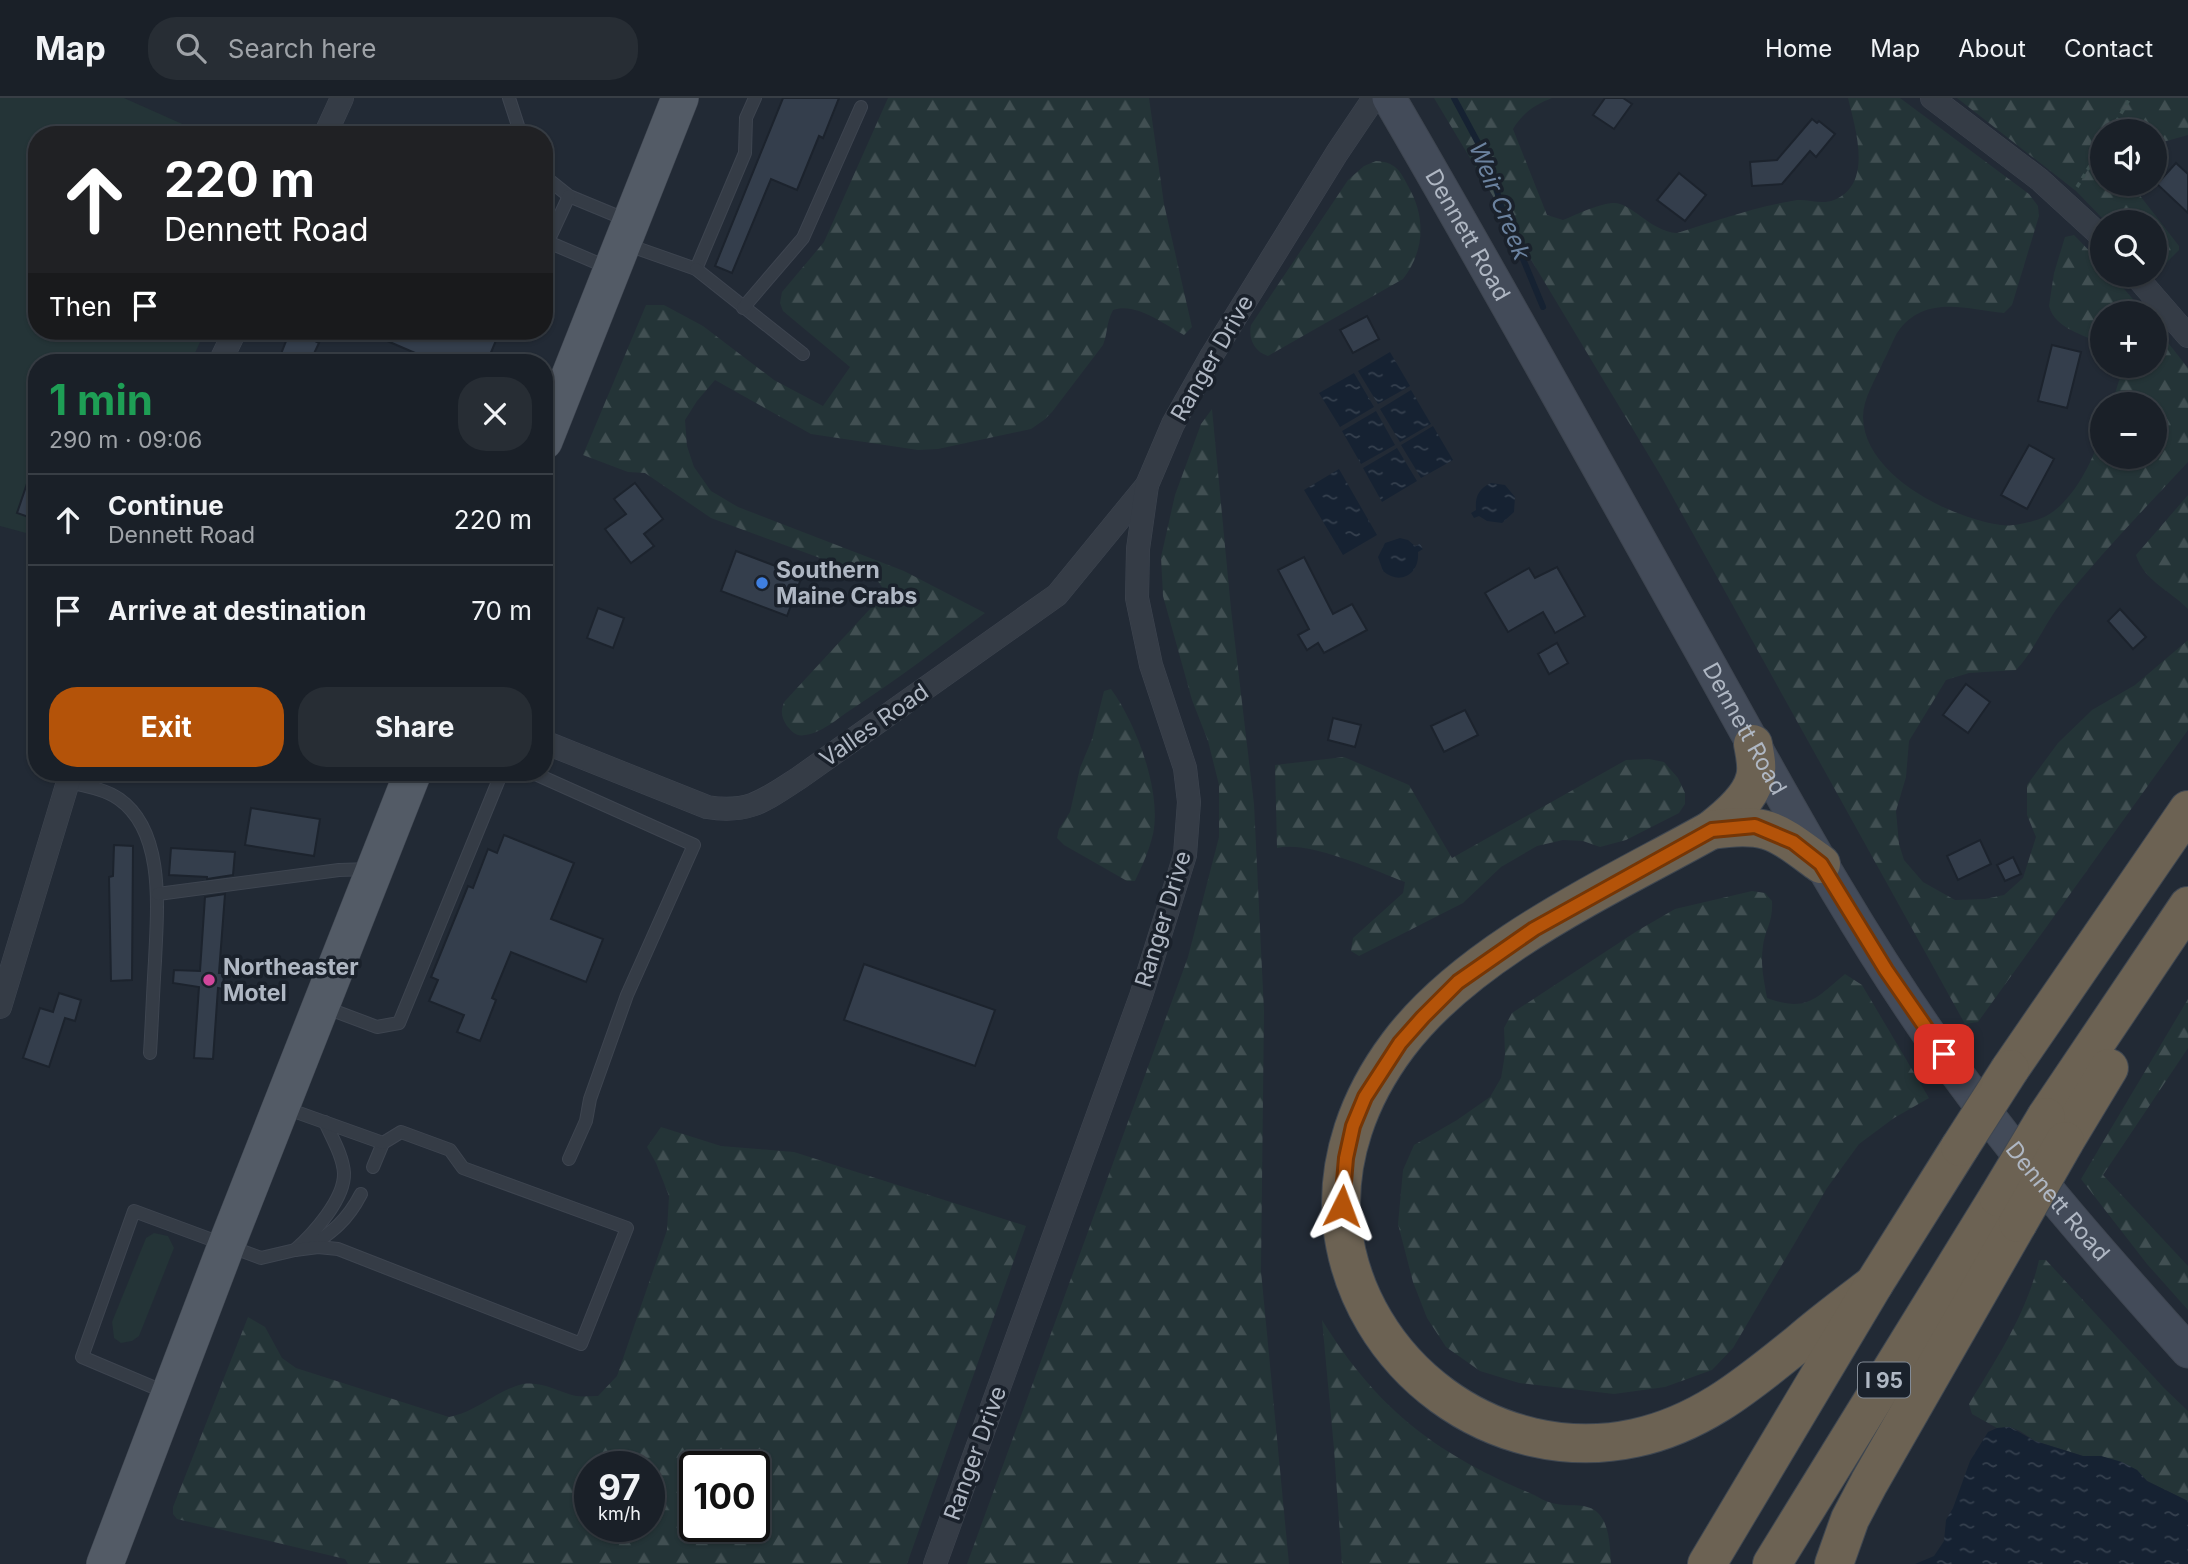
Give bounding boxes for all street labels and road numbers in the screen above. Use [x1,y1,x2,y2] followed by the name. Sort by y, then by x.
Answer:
[1419,164,1516,306] street label: Dennett Road
[1165,290,1259,426] street label: Ranger Drive
[1697,658,1793,800] street label: Dennett Road
[814,677,934,773] street label: Valles Road
[1129,848,1197,990] street label: Ranger Drive
[2000,1136,2116,1267] street label: Dennett Road
[1858,1362,1910,1398] road number: I 95
[938,1382,1012,1524] street label: Ranger Drive

